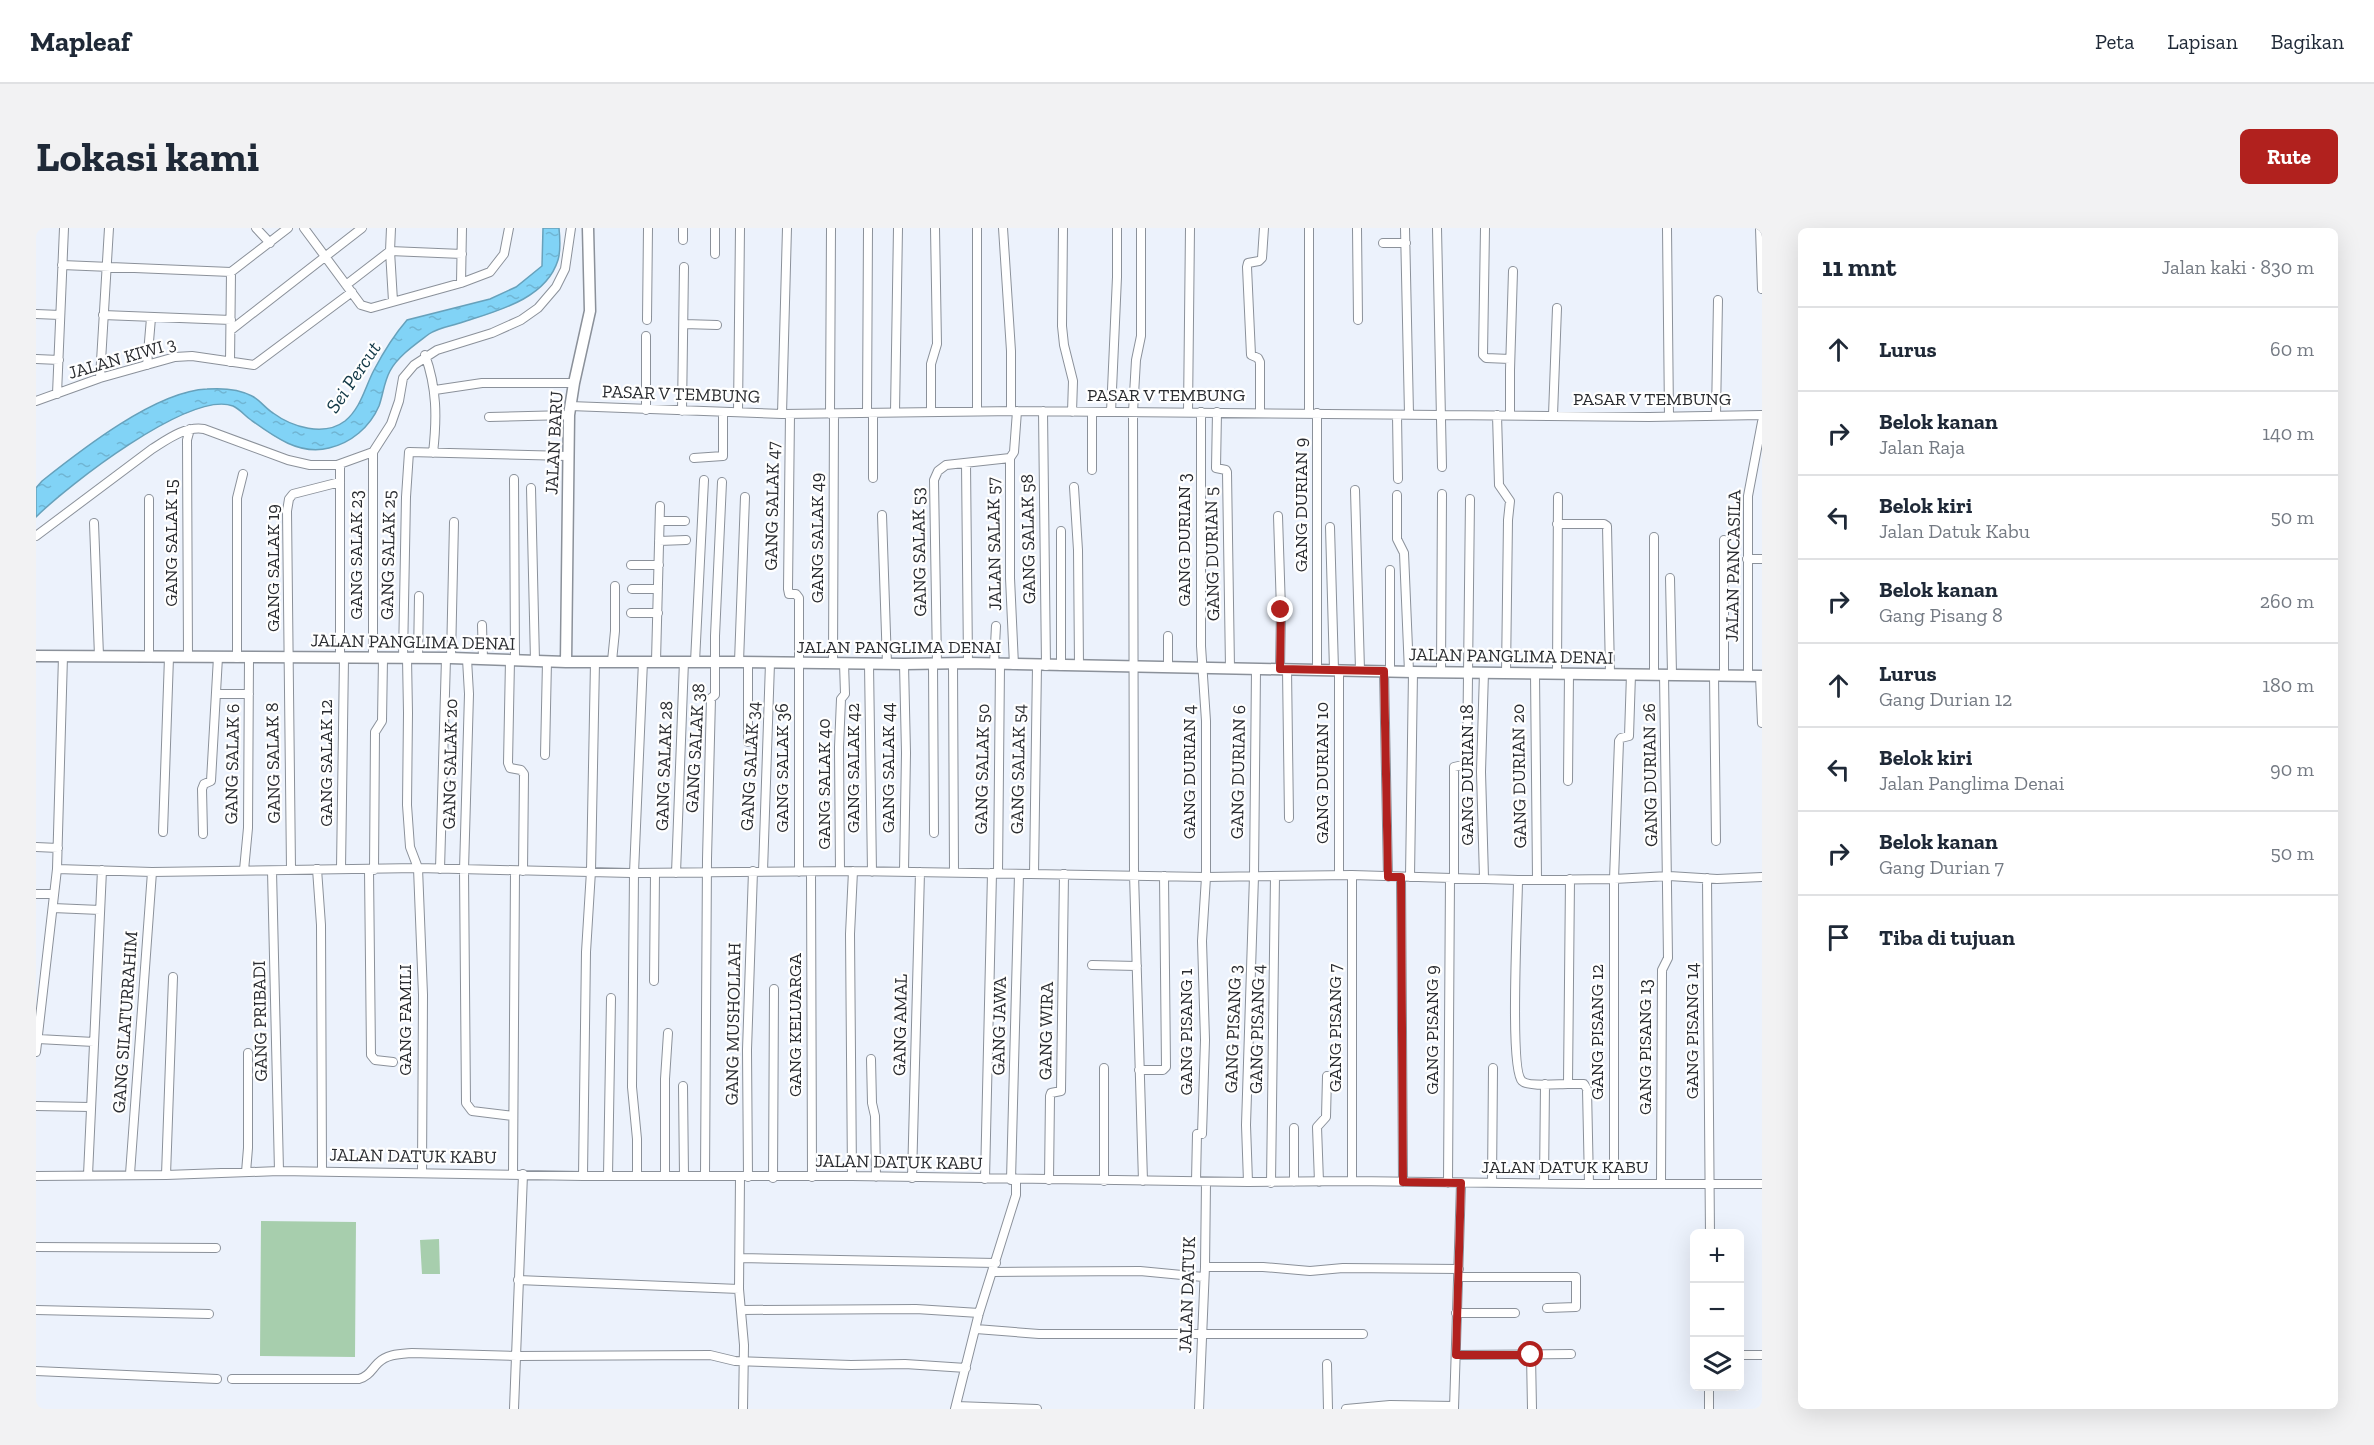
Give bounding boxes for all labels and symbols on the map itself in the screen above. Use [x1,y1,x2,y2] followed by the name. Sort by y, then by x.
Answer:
[66,332,179,384] street label: JALAN KIWI 3
[320,337,386,417] water label: Sei Percut
[602,380,760,408] street label: PASAR V TEMBUNG
[1087,384,1245,406] street label: PASAR V TEMBUNG
[1573,388,1731,410] street label: PASAR V TEMBUNG
[540,390,568,496] street label: JALAN BARU
[1290,438,1312,572] street label: GANG DURIAN 9
[760,441,784,571] street label: GANG SALAK 47
[806,473,828,603] street label: GANG SALAK 49
[1173,473,1195,607] street label: GANG DURIAN 3
[1016,474,1040,604] street label: GANG SALAK 58
[982,477,1006,611] street label: JALAN SALAK 57
[160,479,182,607] street label: GANG SALAK 15
[907,487,931,617] street label: GANG SALAK 53
[1200,487,1224,621] street label: GANG DURIAN 5
[1721,489,1745,642] street label: JALAN PANCASILA
[345,490,367,620] street label: GANG SALAK 23
[376,490,400,620] street label: GANG SALAK 25
[262,504,284,632] street label: GANG SALAK 19
[1267,596,1293,622] route end
[310,629,516,655] street label: JALAN PANGLIMA DENAI
[797,636,1002,658] street label: JALAN PANGLIMA DENAI
[1408,643,1614,669] street label: JALAN PANGLIMA DENAI
[681,683,709,813] street label: GANG SALAK 38
[438,698,462,830] street label: GANG SALAK 20
[315,699,337,827] street label: GANG SALAK 12
[736,700,764,831] street label: GANG SALAK 34
[651,701,677,831] street label: GANG SALAK 28
[261,702,285,824] street label: GANG SALAK 8
[877,702,899,833] street label: GANG SALAK 44
[1311,702,1333,844] street label: GANG DURIAN 10
[220,703,244,825] street label: GANG SALAK 6
[771,703,793,833] street label: GANG SALAK 36
[842,703,864,833] street label: GANG SALAK 42
[970,703,994,835] street label: GANG SALAK 50
[1006,703,1030,834] street label: GANG SALAK 54
[1638,703,1662,847] street label: GANG DURIAN 26
[1178,704,1200,839] street label: GANG DURIAN 4
[1456,704,1478,846] street label: GANG DURIAN 18
[1507,704,1531,848] street label: GANG DURIAN 20
[1226,705,1250,839] street label: GANG DURIAN 6
[813,718,835,850] street label: GANG SALAK 40
[108,930,142,1114] street label: GANG SILATURRAHIM
[721,942,745,1106] street label: GANG MUSHOLLAH
[784,953,806,1097] street label: GANG KELUARGA
[248,960,272,1082] street label: GANG PRIBADI
[1681,962,1703,1099] street label: GANG PISANG 14
[1324,963,1346,1092] street label: GANG PISANG 7
[394,964,416,1076] street label: GANG FAMILI
[1220,964,1246,1094] street label: GANG PISANG 3
[1245,964,1269,1094] street label: GANG PISANG 4
[1586,964,1608,1100] street label: GANG PISANG 12
[1421,965,1443,1095] street label: GANG PISANG 9
[1175,968,1197,1095] street label: GANG PISANG 1
[888,974,912,1076] street label: GANG AMAL
[987,976,1011,1076] street label: GANG JAWA
[1634,979,1656,1115] street label: GANG PISANG 13
[1034,981,1058,1080] street label: GANG WIRA
[329,1144,497,1168] street label: JALAN DATUK KABU
[815,1150,983,1174] street label: JALAN DATUK KABU
[1481,1156,1649,1178] street label: JALAN DATUK KABU
[1174,1236,1200,1354] street label: JALAN DATUK
[1517,1341,1543,1367] route start

